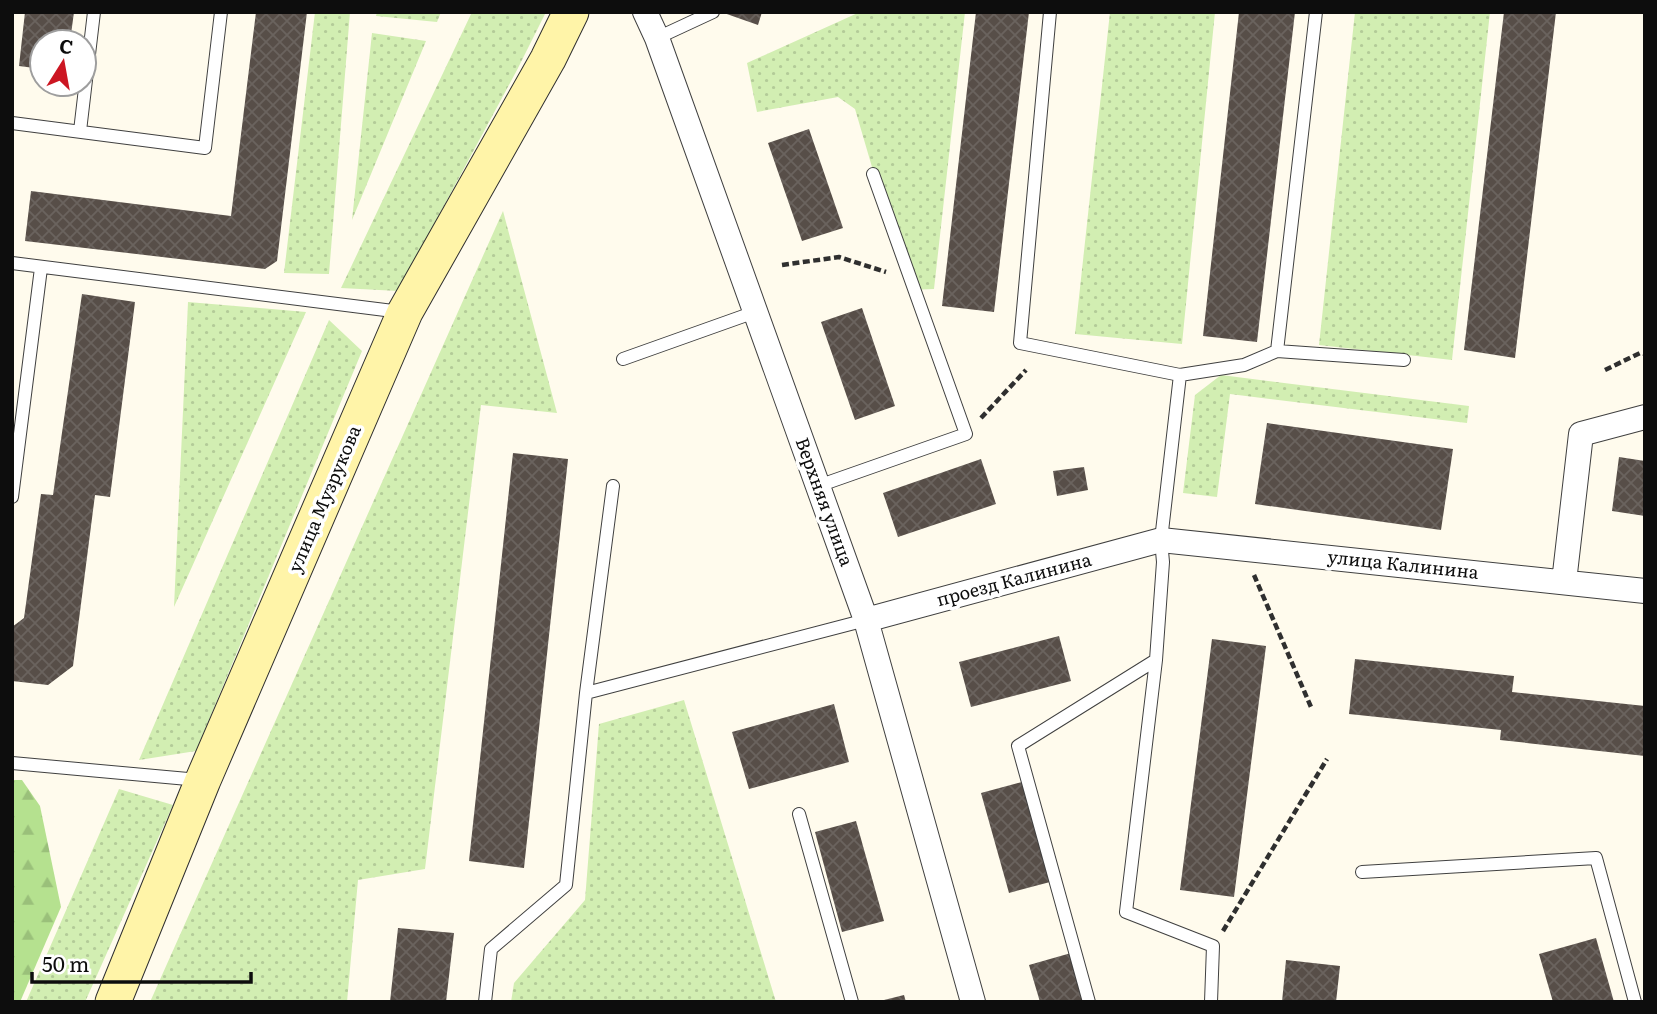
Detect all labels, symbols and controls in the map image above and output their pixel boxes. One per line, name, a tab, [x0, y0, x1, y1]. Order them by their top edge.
north arrow	[28, 28, 98, 98]
text: С	[57, 30, 76, 60]
street label: улица Музрукова	[280, 420, 367, 576]
street label: Верхняя улица	[790, 433, 861, 570]
street label: улица Калинина	[1326, 542, 1480, 585]
street label: проезд Калинина	[933, 545, 1094, 612]
scale bar	[32, 940, 250, 984]
text: 50 m	[42, 947, 89, 978]

